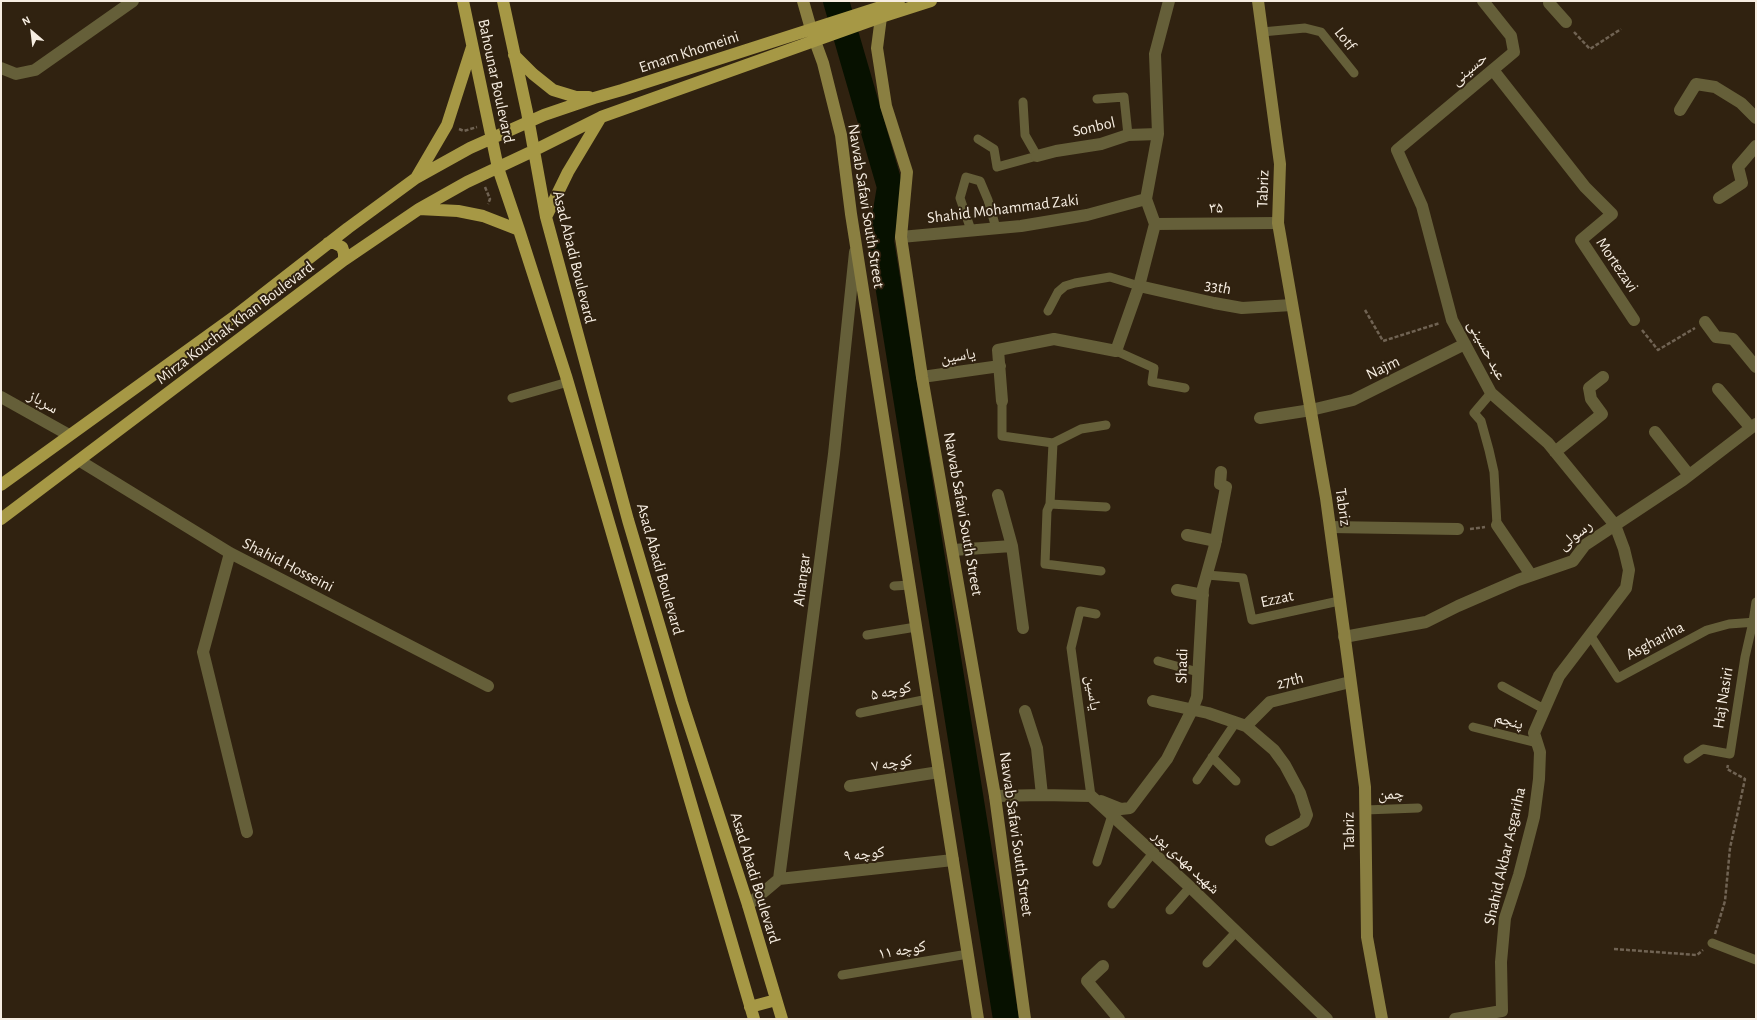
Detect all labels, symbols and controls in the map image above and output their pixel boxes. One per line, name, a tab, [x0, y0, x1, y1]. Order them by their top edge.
north arrow	[12, 12, 52, 52]
text: N	[20, 14, 32, 28]
street label: Bahounar Boulevard	[473, 17, 519, 145]
street label: Lotf	[1330, 24, 1360, 54]
street label: Emam Khomeini	[637, 27, 741, 77]
street label: حسینی	[1447, 48, 1491, 90]
street label: Sonbol	[1071, 113, 1117, 141]
street label: Navvab Safavi South Street	[844, 123, 888, 289]
street label: Tabriz	[1253, 170, 1273, 208]
street label: Asad Abadi Boulevard	[548, 189, 600, 325]
street label: Shahid Mohammad Zaki	[926, 190, 1080, 228]
street label: ۳۵	[1209, 198, 1223, 218]
street label: Mortezavi	[1592, 234, 1642, 296]
street label: Mirza Kouchak Khan Boulevard	[152, 257, 318, 389]
street label: 33th	[1203, 275, 1233, 299]
street label: عبد حسینی	[1463, 317, 1511, 383]
street label: یاسین	[939, 344, 977, 368]
street label: Najm	[1363, 352, 1403, 384]
street label: سرباز	[25, 386, 61, 418]
street label: Navvab Safavi South Street	[939, 431, 987, 597]
street label: Tabriz	[1331, 487, 1355, 527]
street label: Asad Abadi Boulevard	[632, 501, 688, 637]
street label: رسولی	[1554, 516, 1596, 554]
street label: Shahid Hosseini	[239, 534, 337, 596]
street label: Ahangar	[789, 553, 815, 607]
street label: Ezzat	[1259, 586, 1295, 612]
street label: Asghariha	[1623, 618, 1687, 664]
street label: Shadi	[1172, 648, 1192, 684]
street label: Haj Nasiri	[1709, 666, 1737, 730]
street label: 27th	[1274, 668, 1306, 694]
street label: یاسین	[1081, 674, 1105, 712]
street label: کوچه ۵	[869, 677, 913, 705]
street label: پنجم	[1492, 708, 1526, 734]
street label: کوچه ۷	[870, 750, 914, 776]
street label: Navvab Safavi South Street	[995, 751, 1037, 917]
street label: چمن	[1378, 784, 1404, 804]
street label: Shahid Akbar Asgariha	[1480, 785, 1530, 927]
street label: Asad Abadi Boulevard	[726, 810, 784, 946]
street label: Tabriz	[1339, 812, 1359, 850]
street label: شهید مهدی پور	[1148, 826, 1224, 898]
street label: کوچه ۹	[842, 842, 886, 866]
street label: کوچه ۱۱	[876, 936, 928, 964]

